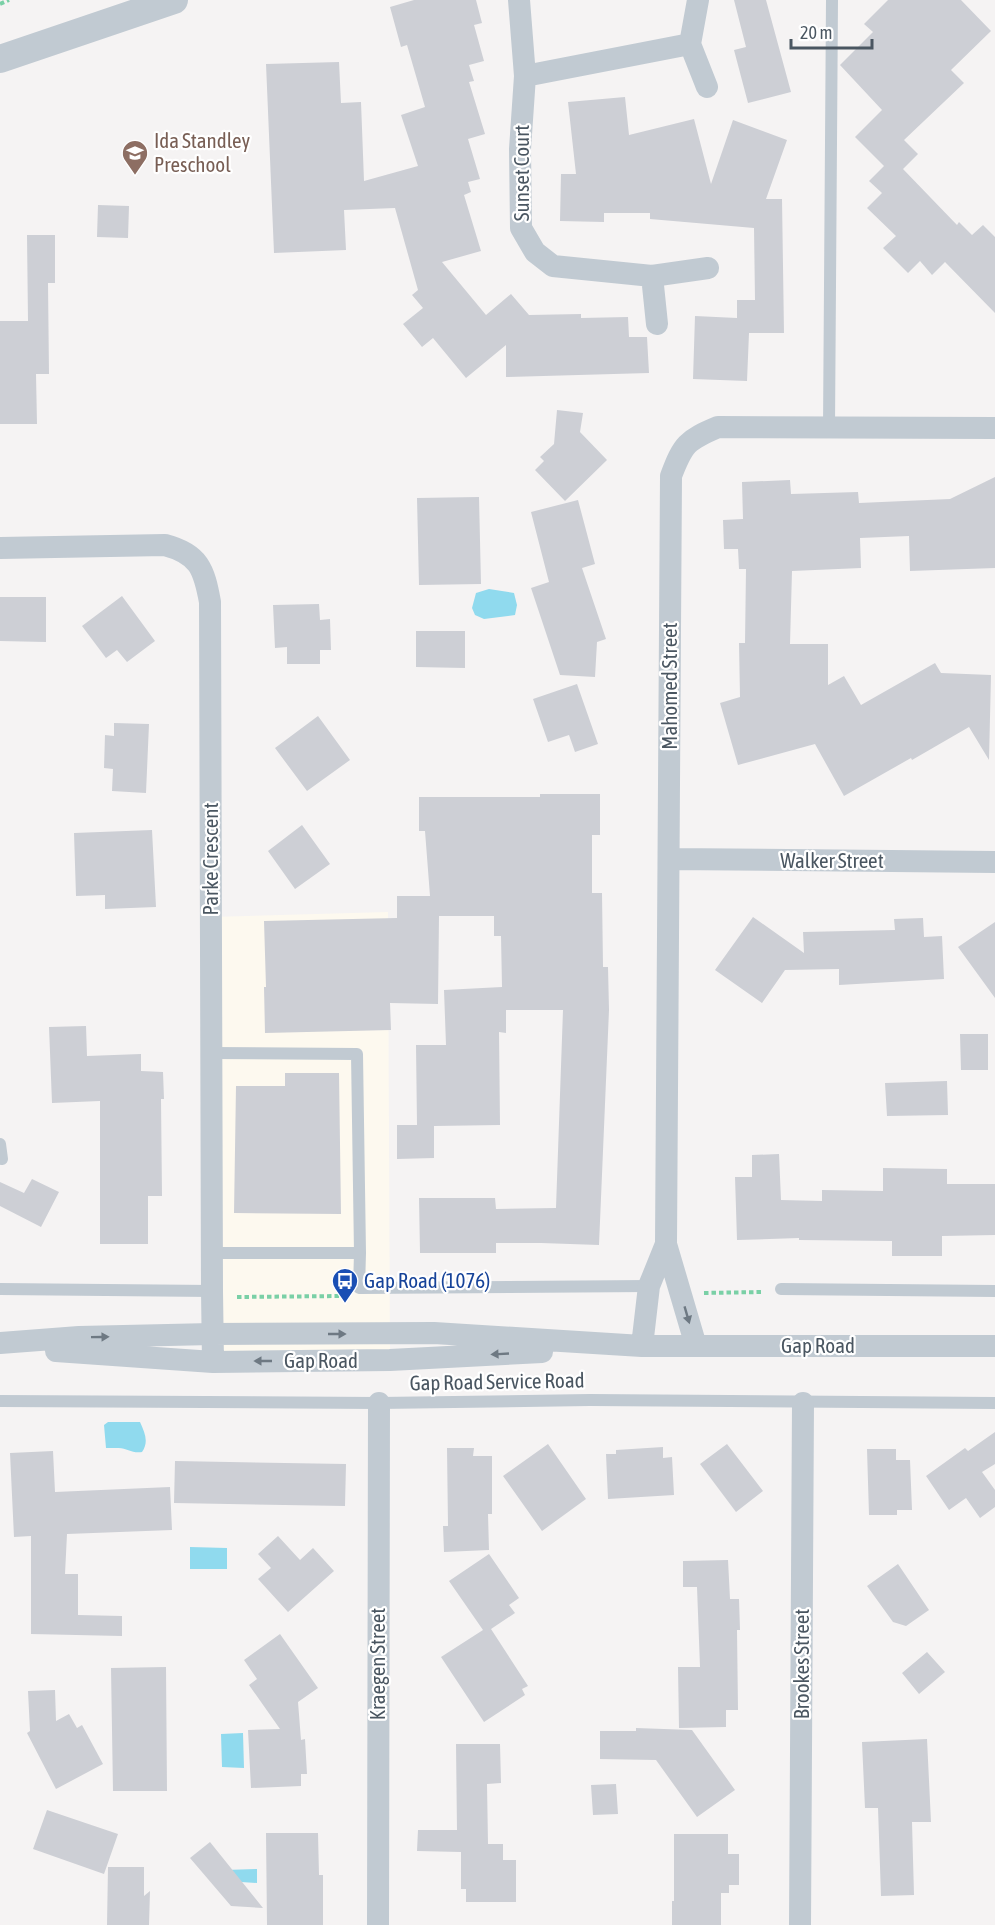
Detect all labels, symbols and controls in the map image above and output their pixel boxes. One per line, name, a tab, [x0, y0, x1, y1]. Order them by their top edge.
scale bar	[791, 12, 872, 50]
text: 20 m	[800, 22, 832, 43]
street label: Sunset Court	[509, 125, 533, 221]
place label: Ida Standley Preschool	[154, 128, 250, 176]
school or university icon: Ida Standley Preschool	[120, 138, 150, 176]
street label: Mahomed Street	[657, 622, 681, 750]
street label: Parke Crescent	[198, 802, 222, 916]
street label: Walker Street	[780, 848, 884, 872]
bus stop icon: Gap Road (1076)	[330, 1266, 360, 1304]
place label: Gap Road (1076)	[364, 1268, 490, 1292]
one-way arrow	[683, 1306, 692, 1324]
one-way arrow	[328, 1329, 347, 1339]
one-way arrow	[91, 1332, 110, 1342]
street label: Gap Road	[781, 1333, 855, 1357]
street label: Gap Road	[284, 1348, 358, 1372]
one-way arrow	[490, 1350, 509, 1359]
one-way arrow	[253, 1356, 272, 1366]
street label: Gap Road Service Road	[409, 1367, 585, 1395]
street label: Kraegen Street	[365, 1608, 389, 1720]
street label: Brookes Street	[789, 1609, 813, 1719]

